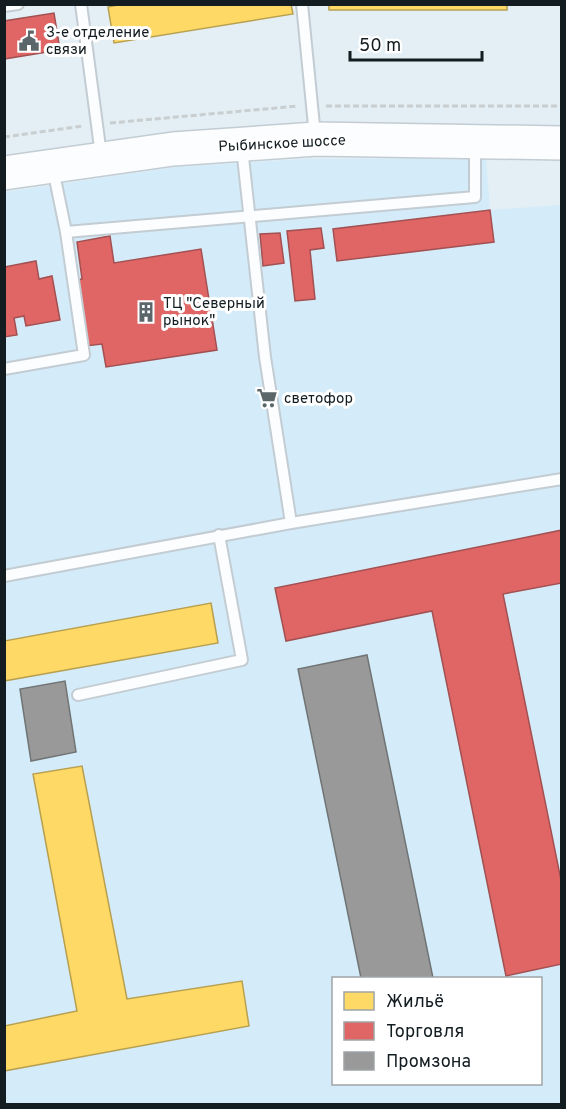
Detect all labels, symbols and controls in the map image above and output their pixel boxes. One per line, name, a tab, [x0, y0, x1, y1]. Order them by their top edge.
place label: 3-е отделение связи	[46, 24, 149, 60]
scale bar	[350, 24, 482, 62]
public building icon: 3-е отделение связи	[17, 29, 41, 53]
text: 50 m	[359, 35, 401, 58]
street label: Рыбинское шоссе	[218, 132, 346, 157]
place label: ТЦ "Северный рынок"	[163, 295, 265, 331]
building icon: ТЦ "Северный рынок"	[134, 300, 158, 324]
supermarket icon: светофор	[255, 386, 279, 410]
place label: светофор	[284, 390, 353, 409]
legend	[332, 977, 542, 1085]
text: Жильё	[386, 991, 444, 1014]
text: Торговля	[386, 1021, 464, 1044]
text: Промзона	[386, 1051, 471, 1074]

